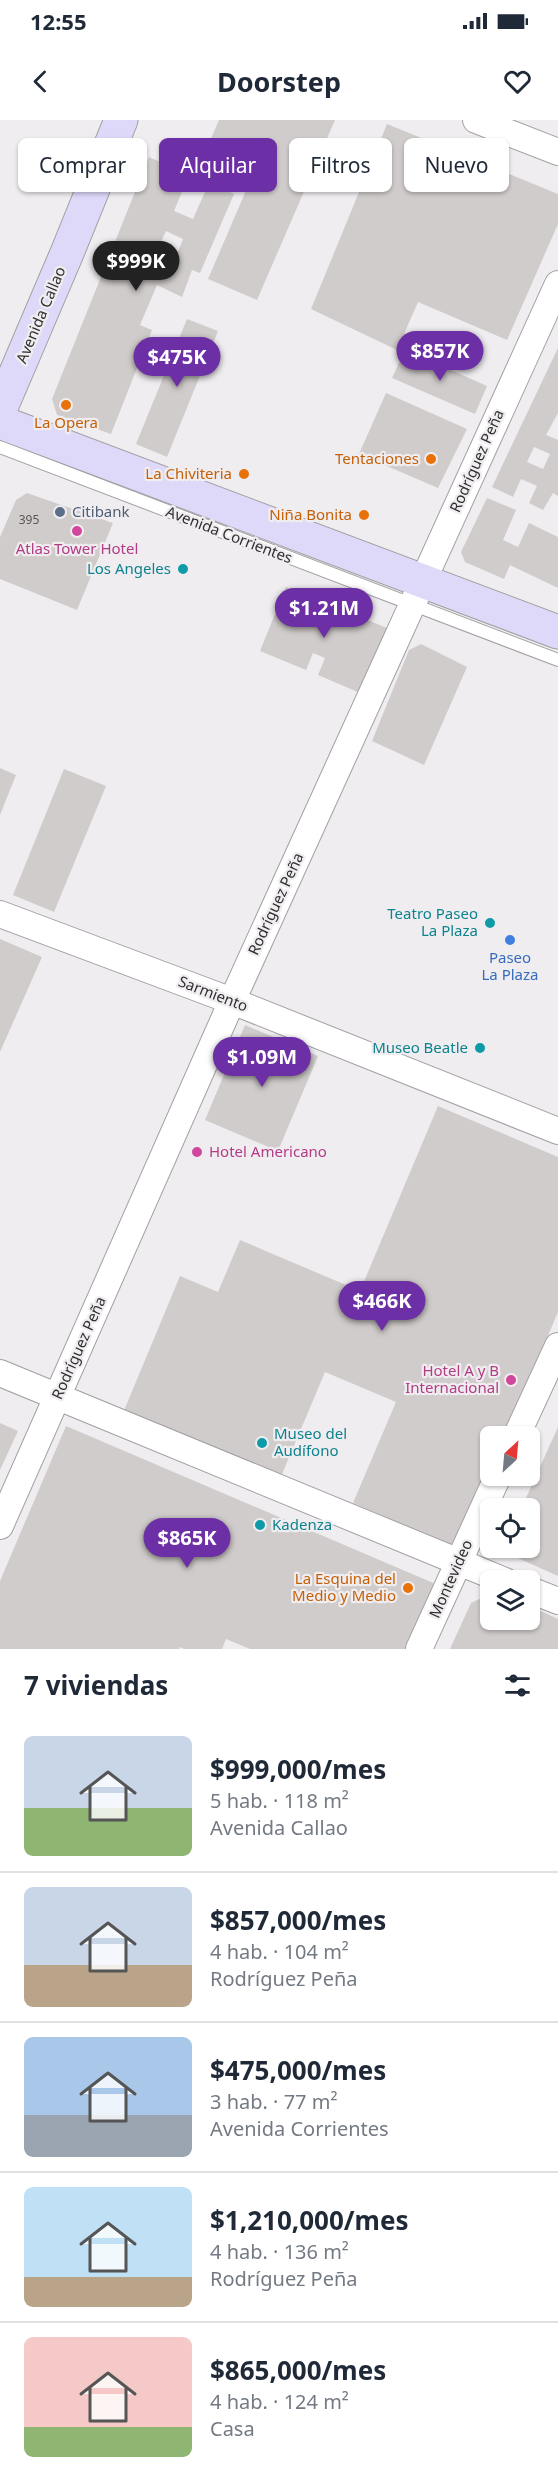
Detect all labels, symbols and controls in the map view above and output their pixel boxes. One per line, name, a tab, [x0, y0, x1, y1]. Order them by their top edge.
text: 12:55	[30, 6, 87, 36]
text: Doorstep	[217, 63, 341, 100]
icon: back	[24, 65, 57, 98]
icon: heart	[501, 65, 534, 98]
chip: Comprar	[18, 138, 147, 192]
chip: Alquilar	[159, 138, 277, 192]
chip: Filtros	[289, 138, 392, 192]
chip: Nuevo	[404, 138, 509, 192]
pin: $999K	[94, 241, 178, 292]
text: $999K	[106, 247, 166, 274]
street label: Avenida Callao	[11, 263, 70, 366]
pin: $857K	[398, 331, 482, 382]
pin: $475K	[135, 337, 219, 388]
text: $857K	[410, 337, 470, 364]
text: $475K	[147, 343, 207, 370]
marker: La Opera	[59, 398, 73, 412]
street label: Rodríguez Peña	[444, 406, 508, 515]
place label: La Opera	[34, 412, 98, 432]
place label: Tentaciones	[335, 448, 419, 468]
marker: Tentaciones	[424, 452, 438, 466]
place label: La Chiviteria	[145, 463, 232, 483]
marker: La Chiviteria	[237, 467, 251, 481]
place label: Citibank	[72, 501, 130, 521]
street label: Avenida Corrientes	[163, 501, 295, 567]
place label: Niña Bonita	[269, 504, 352, 524]
marker: Citibank	[53, 505, 67, 519]
marker: Niña Bonita	[357, 508, 371, 522]
house number: 395	[19, 511, 39, 528]
marker: Atlas Tower Hotel	[70, 524, 84, 538]
place label: Atlas Tower Hotel	[16, 538, 138, 558]
place label: Los Angeles	[87, 558, 171, 578]
marker: Los Angeles	[176, 562, 190, 576]
pin: $1.21M	[275, 588, 373, 639]
text: $1.21M	[289, 594, 359, 621]
street label: Rodríguez Peña	[243, 849, 308, 958]
place label: Teatro Paseo La Plaza	[387, 903, 478, 940]
marker: Teatro Paseo La Plaza	[483, 916, 497, 930]
marker: Paseo La Plaza	[503, 933, 517, 947]
place label: Paseo La Plaza	[481, 947, 539, 984]
street label: Sarmiento	[176, 971, 251, 1015]
pin: $1.09M	[213, 1037, 311, 1088]
place label: Museo Beatle	[372, 1037, 468, 1057]
marker: Museo Beatle	[473, 1041, 487, 1055]
text: $1.09M	[227, 1043, 297, 1070]
place label: Hotel Americano	[209, 1141, 327, 1161]
marker: Hotel Americano	[190, 1145, 204, 1159]
pin: $466K	[340, 1281, 424, 1332]
text: $466K	[352, 1287, 412, 1314]
street label: Rodríguez Peña	[46, 1293, 110, 1402]
place label: Hotel A y B Internacional	[405, 1360, 499, 1397]
marker: Hotel A y B Internacional	[504, 1373, 518, 1387]
place label: Museo del Audífono	[274, 1423, 347, 1460]
north arrow	[480, 1426, 540, 1486]
map controls	[480, 1426, 540, 1630]
marker: Museo del Audífono	[255, 1436, 269, 1450]
button: locate	[480, 1498, 540, 1558]
place label: Kadenza	[272, 1514, 332, 1534]
pin: $865K	[145, 1518, 229, 1569]
marker: Kadenza	[253, 1518, 267, 1532]
text: $865K	[157, 1524, 217, 1551]
street label: Montevideo	[424, 1536, 476, 1621]
place label: La Esquina del Medio y Medio	[292, 1568, 396, 1605]
button: layers	[480, 1570, 540, 1630]
marker: La Esquina del Medio y Medio	[401, 1581, 415, 1595]
text: 7 viviendas	[24, 1667, 168, 1703]
icon: filters	[501, 1669, 534, 1702]
text: $999,000/mes	[210, 1751, 386, 1787]
icon: home	[72, 1760, 144, 1832]
text: 5 hab. · 118 m²	[210, 1787, 349, 1814]
text: Avenida Callao	[210, 1814, 348, 1841]
text: $857,000/mes	[210, 1902, 386, 1938]
icon: home	[72, 1911, 144, 1983]
text: 4 hab. · 104 m²	[210, 1938, 349, 1965]
text: Rodríguez Peña	[210, 1965, 358, 1992]
text: $475,000/mes	[210, 2052, 386, 2088]
icon: home	[72, 2061, 144, 2133]
text: 3 hab. · 77 m²	[210, 2088, 337, 2115]
text: Avenida Corrientes	[210, 2115, 389, 2142]
text: $1,210,000/mes	[210, 2202, 409, 2238]
icon: home	[72, 2211, 144, 2283]
text: 4 hab. · 136 m²	[210, 2238, 349, 2265]
text: Rodríguez Peña	[210, 2265, 358, 2292]
text: $865,000/mes	[210, 2352, 386, 2388]
icon: home	[72, 2361, 144, 2433]
text: 4 hab. · 124 m²	[210, 2388, 349, 2415]
text: Casa	[210, 2415, 255, 2442]

